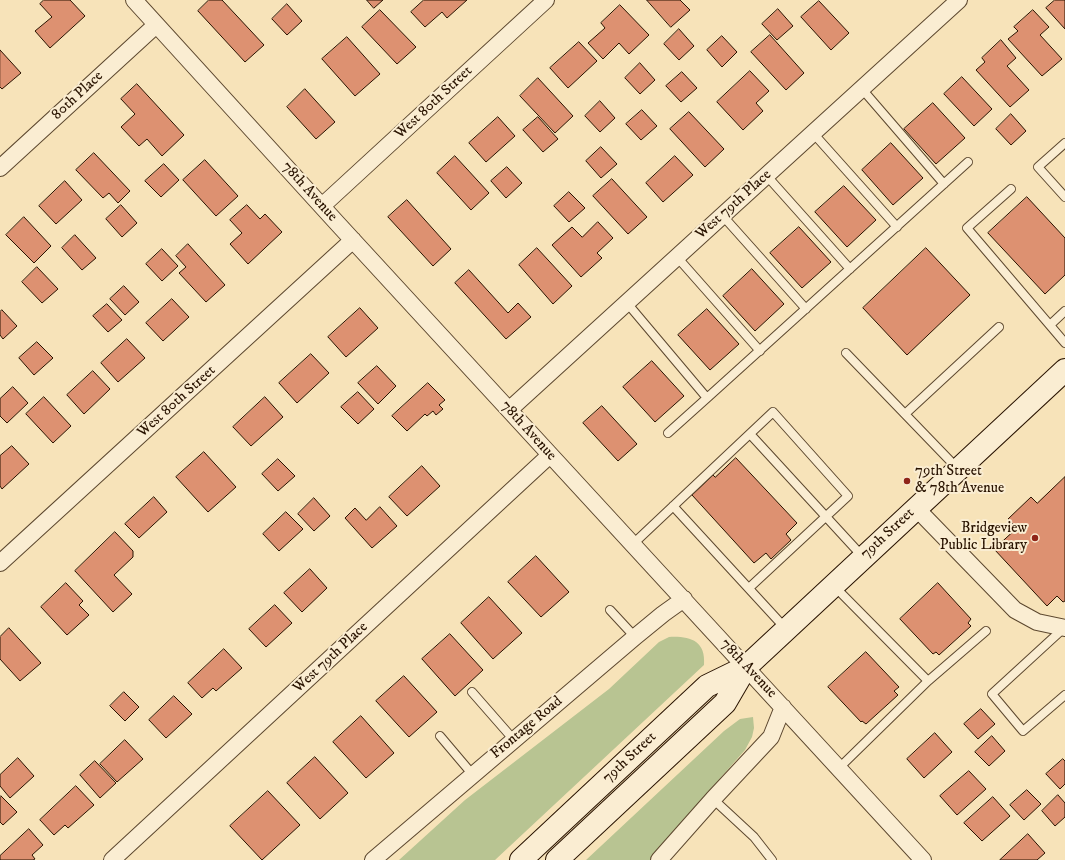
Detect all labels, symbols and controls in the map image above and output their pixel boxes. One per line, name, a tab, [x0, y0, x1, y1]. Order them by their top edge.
street label: West 80th Street	[392, 63, 476, 143]
street label: 80th Place	[49, 68, 107, 124]
street label: 78th Avenue	[277, 158, 341, 226]
street label: West 79th Place	[692, 166, 776, 244]
street label: West 80th Street	[134, 362, 220, 442]
street label: 78th Avenue	[496, 397, 560, 465]
place label: 79th Street & 78th Avenue	[915, 463, 1004, 498]
marker: 79th Street & 78th Avenue	[902, 476, 912, 486]
street label: 79th Street	[857, 505, 919, 563]
place label: Bridgeview Public Library	[940, 520, 1027, 555]
marker: Bridgeview Public Library	[1030, 533, 1040, 543]
street label: West 79th Place	[290, 619, 372, 697]
street label: 78th Avenue	[716, 636, 780, 702]
street label: Frontage Road	[487, 693, 567, 763]
street label: 79th Street	[599, 729, 661, 787]

